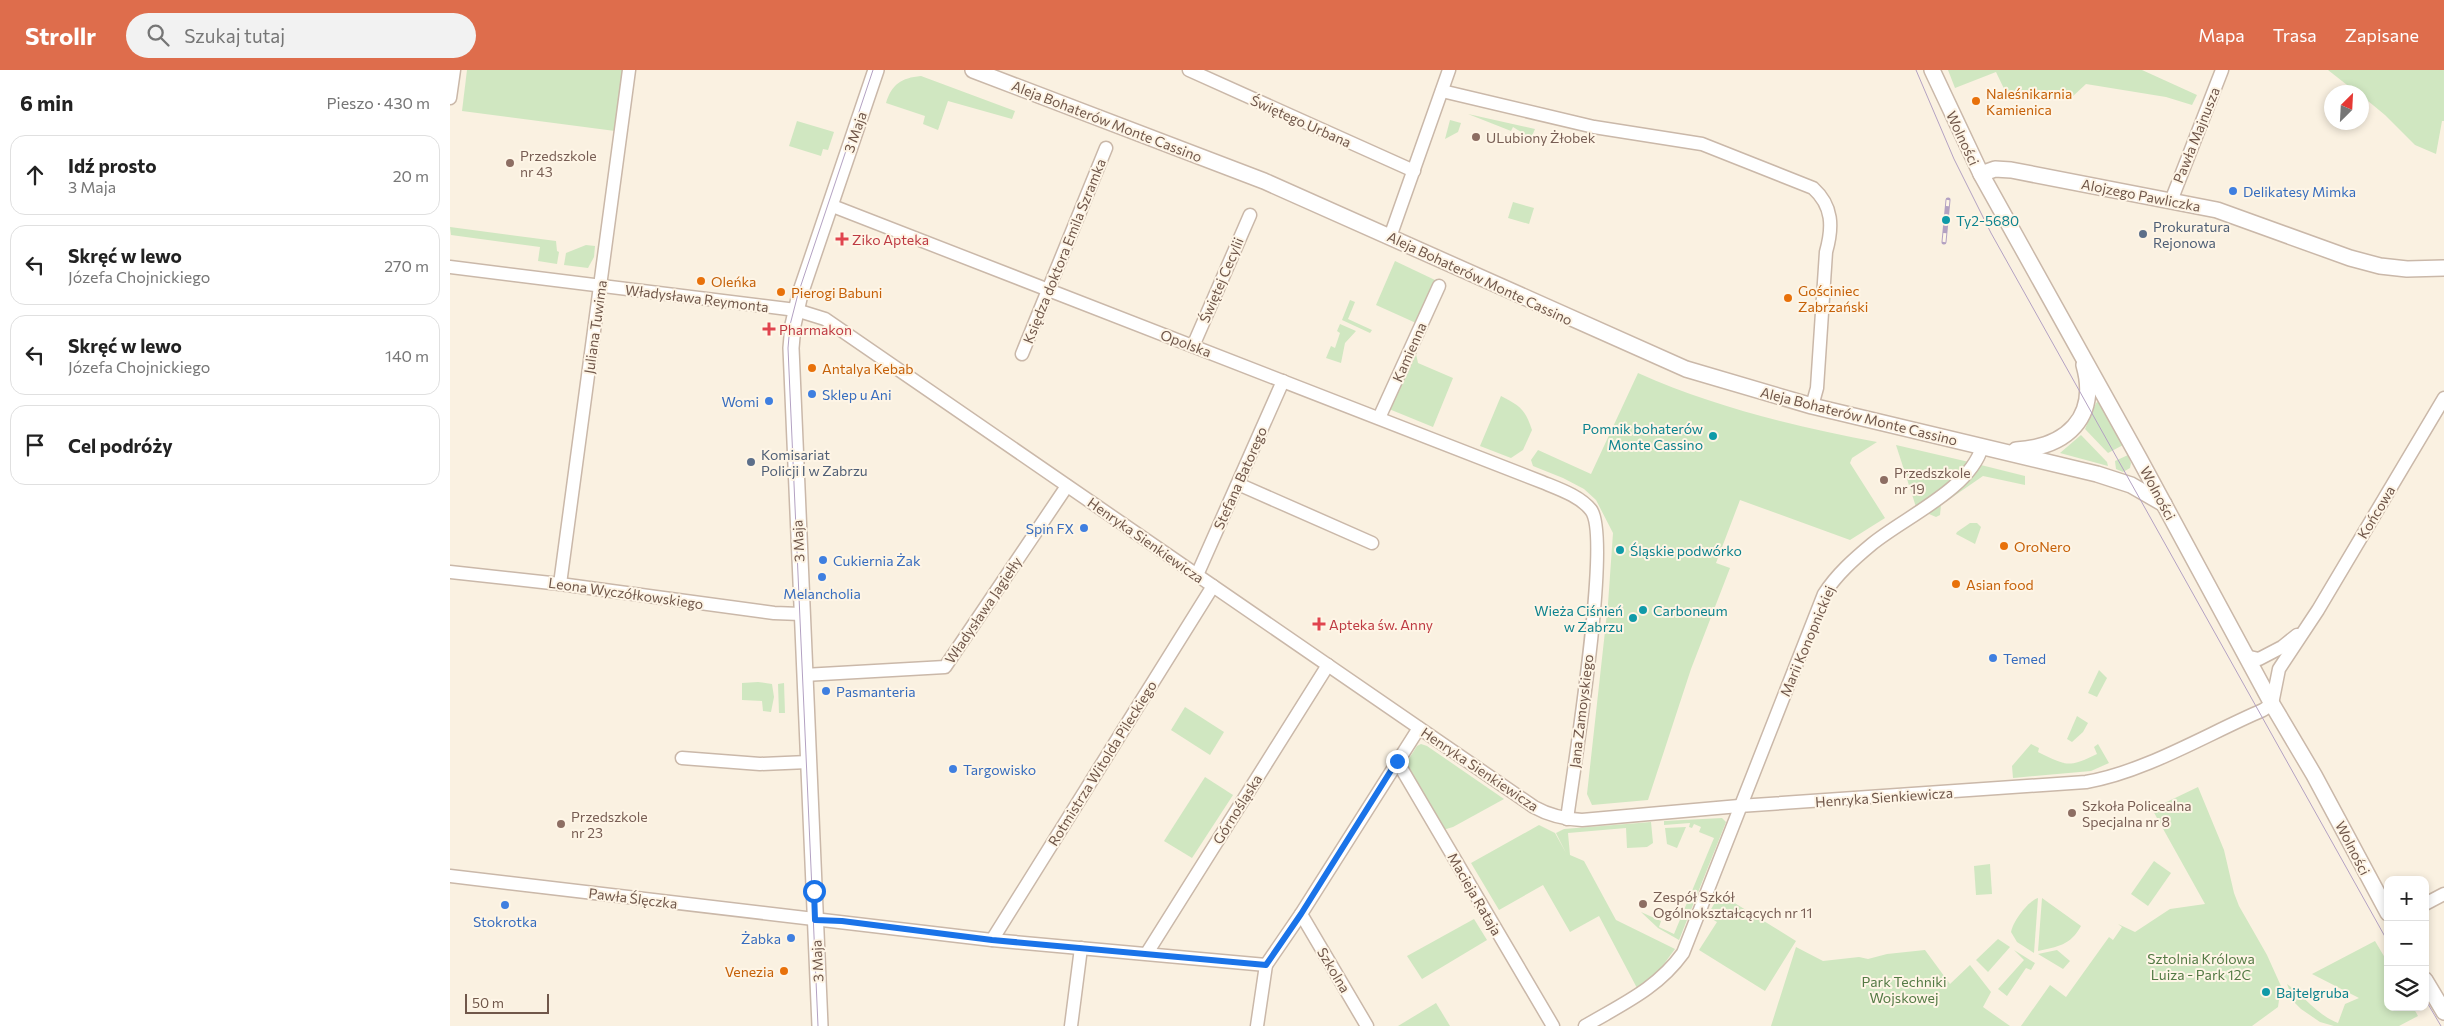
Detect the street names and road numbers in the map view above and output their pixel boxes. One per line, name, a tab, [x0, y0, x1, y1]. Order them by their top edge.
street label: Aleja Bohaterów Monte Cassino	[1009, 77, 1205, 165]
street label: Pawła Majnusza	[2169, 85, 2223, 185]
street label: Świętego Urbana	[1248, 91, 1354, 151]
street label: Wolności	[1943, 108, 1983, 168]
street label: 3 Maja	[840, 109, 870, 155]
street label: Księdza doktora Emila Szramka	[1019, 156, 1109, 346]
street label: Alojzego Pawliczka	[2080, 175, 2202, 215]
street label: Aleja Bohaterów Monte Cassino	[1385, 228, 1575, 328]
street label: Świętej Cecylii	[1195, 235, 1247, 325]
street label: Juliana Tuwima	[580, 279, 610, 375]
street label: Władysława Reymonta	[624, 281, 770, 315]
street label: Kamienna	[1388, 320, 1430, 384]
street label: Opolska	[1158, 326, 1214, 360]
street label: Aleja Bohaterów Monte Cassino	[1759, 383, 1959, 449]
street label: Stefana Batorego	[1210, 424, 1270, 532]
street label: Wolności	[2137, 463, 2179, 523]
street label: Końcowa	[2354, 482, 2398, 542]
street label: Henryka Sienkiewicza	[1085, 493, 1207, 587]
street label: 3 Maja	[788, 520, 808, 562]
street label: Władysława Jagiełły	[941, 553, 1025, 667]
street label: Leona Wyczółkowskiego	[547, 574, 705, 612]
street label: Marii Konopnickiej	[1776, 583, 1838, 699]
street label: Jana Zamoyskiego	[1566, 653, 1596, 769]
street label: Rotmistrza Witolda Pileckiego	[1044, 677, 1160, 849]
street label: Henryka Sienkiewicza	[1418, 723, 1542, 815]
street label: Górnośląska	[1209, 771, 1265, 847]
street label: Henryka Sienkiewicza	[1815, 784, 1953, 810]
street label: Wolności	[2332, 818, 2374, 878]
street label: Macieja Rataja	[1444, 850, 1506, 938]
street label: Pawła Ślęczka	[588, 884, 678, 912]
street label: 3 Maja	[807, 940, 827, 982]
street label: Szkolna	[1314, 944, 1354, 996]

